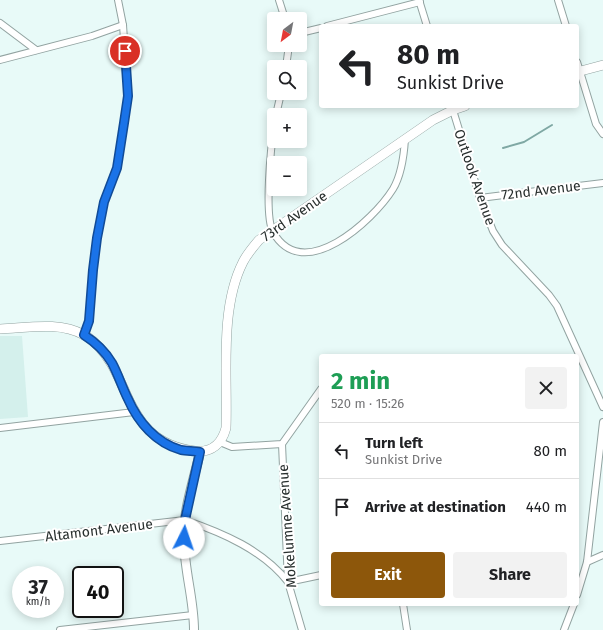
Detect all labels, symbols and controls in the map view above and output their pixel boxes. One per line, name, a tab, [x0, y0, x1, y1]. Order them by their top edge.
north arrow	[267, 12, 307, 52]
map controls	[267, 12, 307, 196]
pin	[108, 34, 142, 68]
text: 80 m	[397, 38, 460, 71]
icon: arrive	[114, 40, 136, 62]
icon: left	[331, 40, 383, 92]
button: search	[267, 60, 307, 100]
text: Sunkist Drive	[397, 72, 504, 94]
button: +	[267, 108, 307, 148]
street label: Outlook Avenue	[450, 127, 499, 227]
button: −	[267, 156, 307, 196]
street label: 72nd Avenue	[500, 177, 582, 204]
street label: 73rd Avenue	[258, 187, 331, 245]
text: 2 min	[331, 367, 390, 395]
button: close	[525, 367, 567, 409]
text: 520 m · 15:26	[331, 396, 404, 411]
text: Turn left	[365, 434, 423, 452]
icon: left	[331, 440, 353, 462]
text: 80 m	[534, 442, 567, 460]
text: Sunkist Drive	[365, 452, 442, 467]
street label: Mokelumne Avenue	[275, 464, 300, 588]
icon: arrive	[331, 496, 353, 518]
text: Arrive at destination	[365, 498, 506, 516]
text: 440 m	[526, 498, 567, 516]
street label: Altamont Avenue	[44, 515, 154, 546]
position arrow	[163, 517, 205, 559]
button: Exit	[331, 552, 445, 598]
button: Share	[453, 552, 567, 598]
speed limit sign: 40	[72, 566, 124, 618]
text: 37	[28, 575, 48, 599]
text: km/h	[26, 596, 50, 608]

